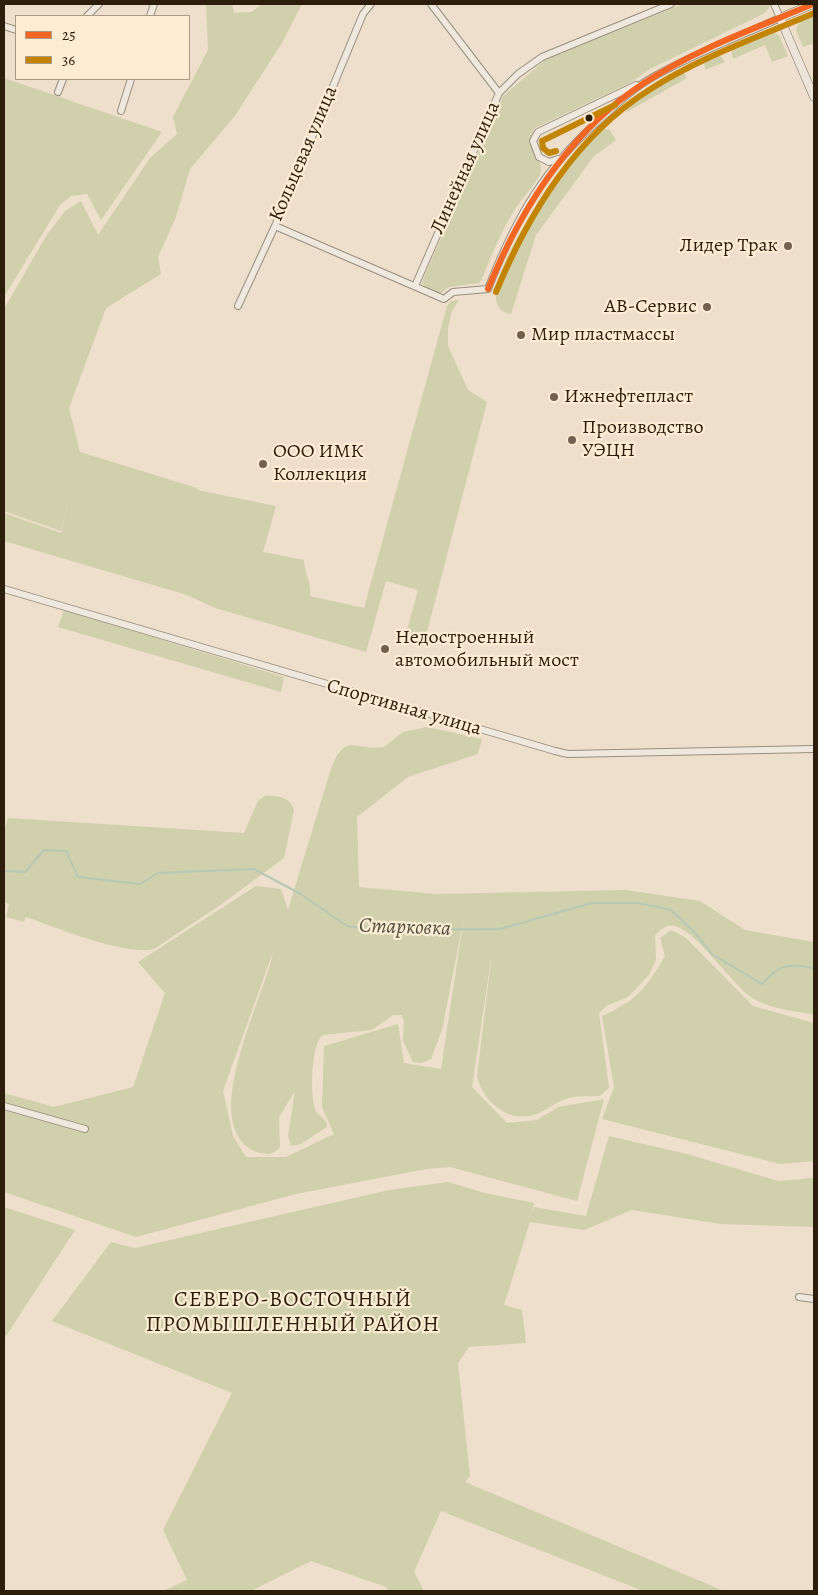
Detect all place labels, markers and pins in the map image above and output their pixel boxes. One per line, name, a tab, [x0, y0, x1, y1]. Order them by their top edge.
unlabelled marker	[584, 113, 594, 123]
place label: Лидер Трак	[680, 234, 778, 258]
marker: Лидер Трак	[782, 240, 794, 252]
place label: АВ-Сервис	[604, 295, 697, 319]
marker: АВ-Сервис	[701, 301, 713, 313]
place label: Мир пластмассы	[531, 323, 675, 347]
marker: Мир пластмассы	[515, 329, 527, 341]
place label: Ижнефтепласт	[564, 385, 693, 409]
marker: Ижнефтепласт	[548, 391, 560, 403]
place label: Производство УЭЦН	[582, 416, 704, 463]
marker: Производство УЭЦН	[566, 434, 578, 446]
place label: ООО ИМК Коллекция	[273, 440, 367, 487]
marker: ООО ИМК Коллекция	[257, 458, 269, 470]
place label: Недостроенный автомобильный мост	[395, 626, 579, 673]
marker: Недостроенный автомобильный мост	[379, 643, 391, 655]

